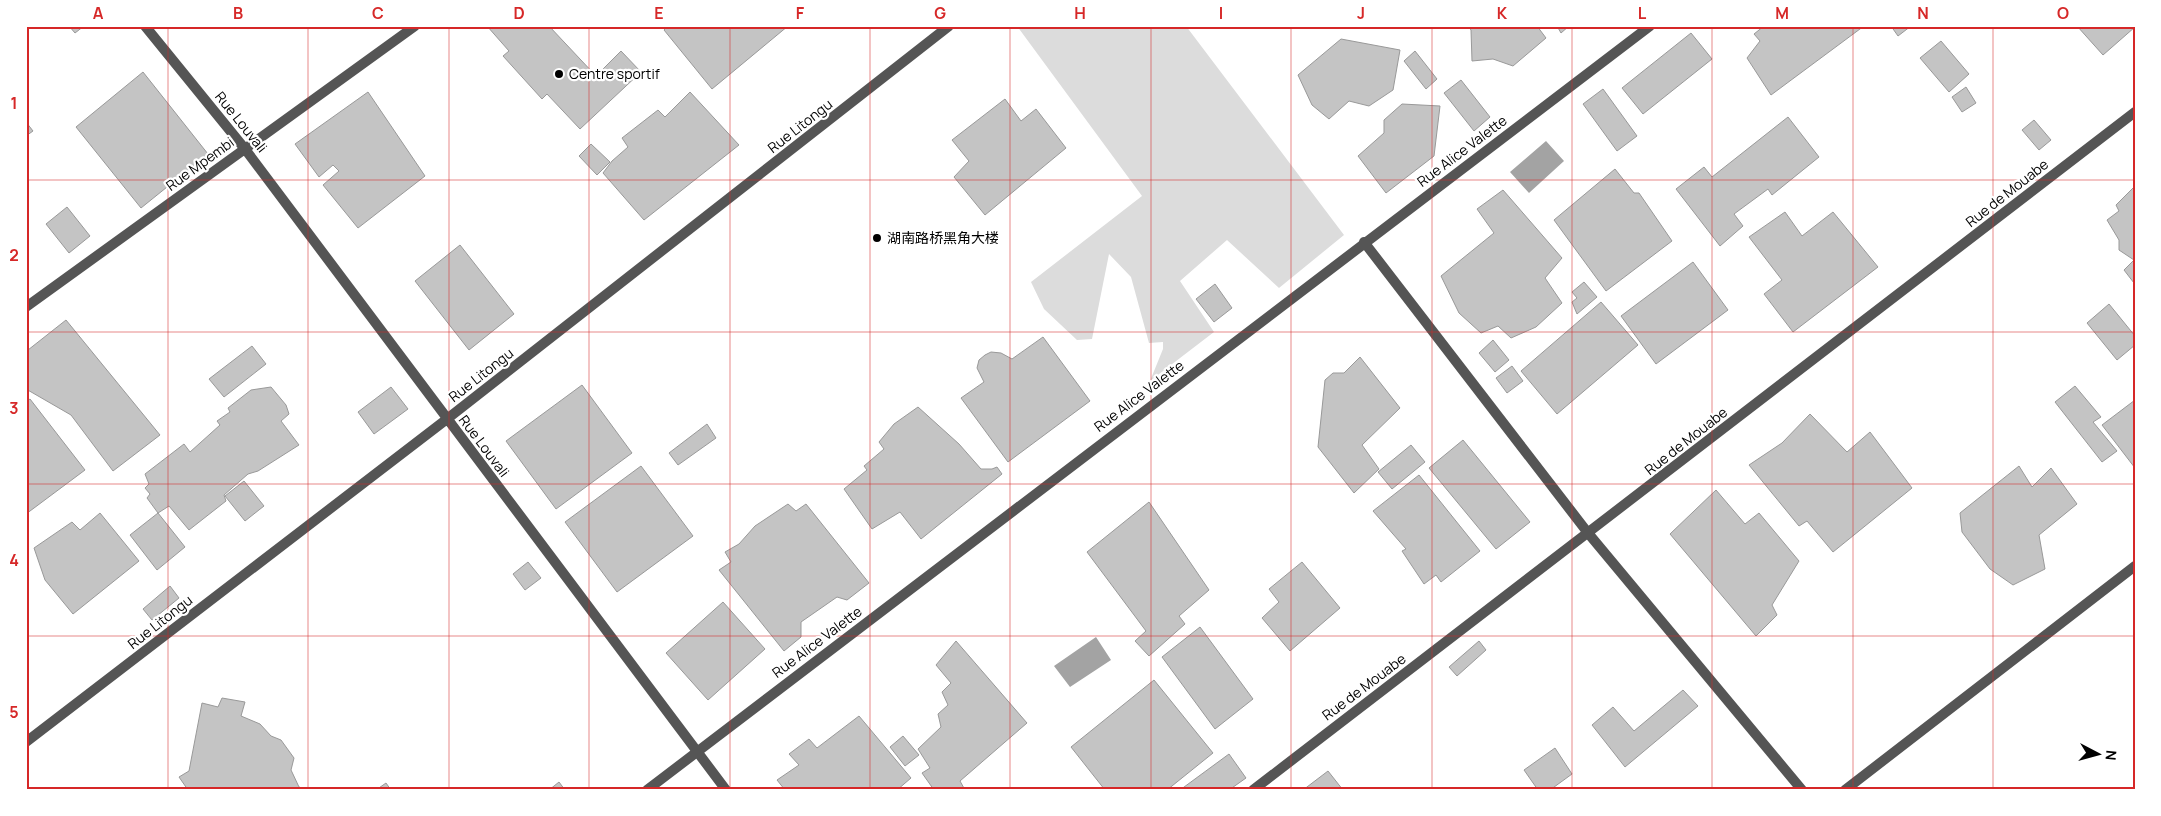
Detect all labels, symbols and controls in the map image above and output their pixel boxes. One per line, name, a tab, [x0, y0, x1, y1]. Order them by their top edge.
text: A	[93, 2, 104, 24]
text: B	[233, 2, 243, 24]
text: C	[372, 2, 384, 24]
text: D	[513, 2, 525, 24]
text: E	[654, 2, 664, 24]
text: F	[796, 2, 805, 24]
text: G	[934, 2, 946, 24]
text: H	[1074, 2, 1086, 24]
text: I	[1219, 2, 1223, 24]
text: J	[1357, 2, 1365, 24]
text: K	[1497, 2, 1508, 24]
text: L	[1638, 2, 1647, 24]
text: M	[1775, 2, 1789, 24]
text: N	[1917, 2, 1929, 24]
text: O	[2057, 2, 2069, 24]
place label: Centre sportif	[569, 64, 660, 83]
marker: Centre sportif	[553, 68, 565, 80]
street label: Rue Louvali	[211, 87, 272, 156]
text: 1	[10, 92, 18, 114]
street label: Rue Litongu	[763, 94, 836, 157]
street label: Rue Alice Valette	[1413, 111, 1510, 191]
street label: Rue Mpembi	[162, 133, 237, 195]
street label: Rue de Mouabe	[1961, 154, 2052, 231]
place label: 湖南路桥黑角大楼	[887, 228, 999, 247]
marker: 湖南路桥黑角大楼	[871, 232, 883, 244]
text: 2	[9, 244, 19, 266]
street label: Rue Litongu	[444, 343, 517, 406]
street label: Rue Alice Valette	[1090, 356, 1187, 436]
text: 3	[9, 397, 19, 419]
street label: Rue de Mouabe	[1640, 402, 1731, 479]
street label: Rue Louvali	[455, 411, 514, 481]
text: 4	[9, 549, 19, 571]
street label: Rue Litongu	[123, 590, 196, 653]
street label: Rue Alice Valette	[768, 602, 865, 682]
street label: Rue de Mouabe	[1318, 649, 1409, 724]
text: 5	[9, 701, 19, 723]
north arrow	[2074, 728, 2124, 778]
text: N	[2101, 749, 2121, 761]

